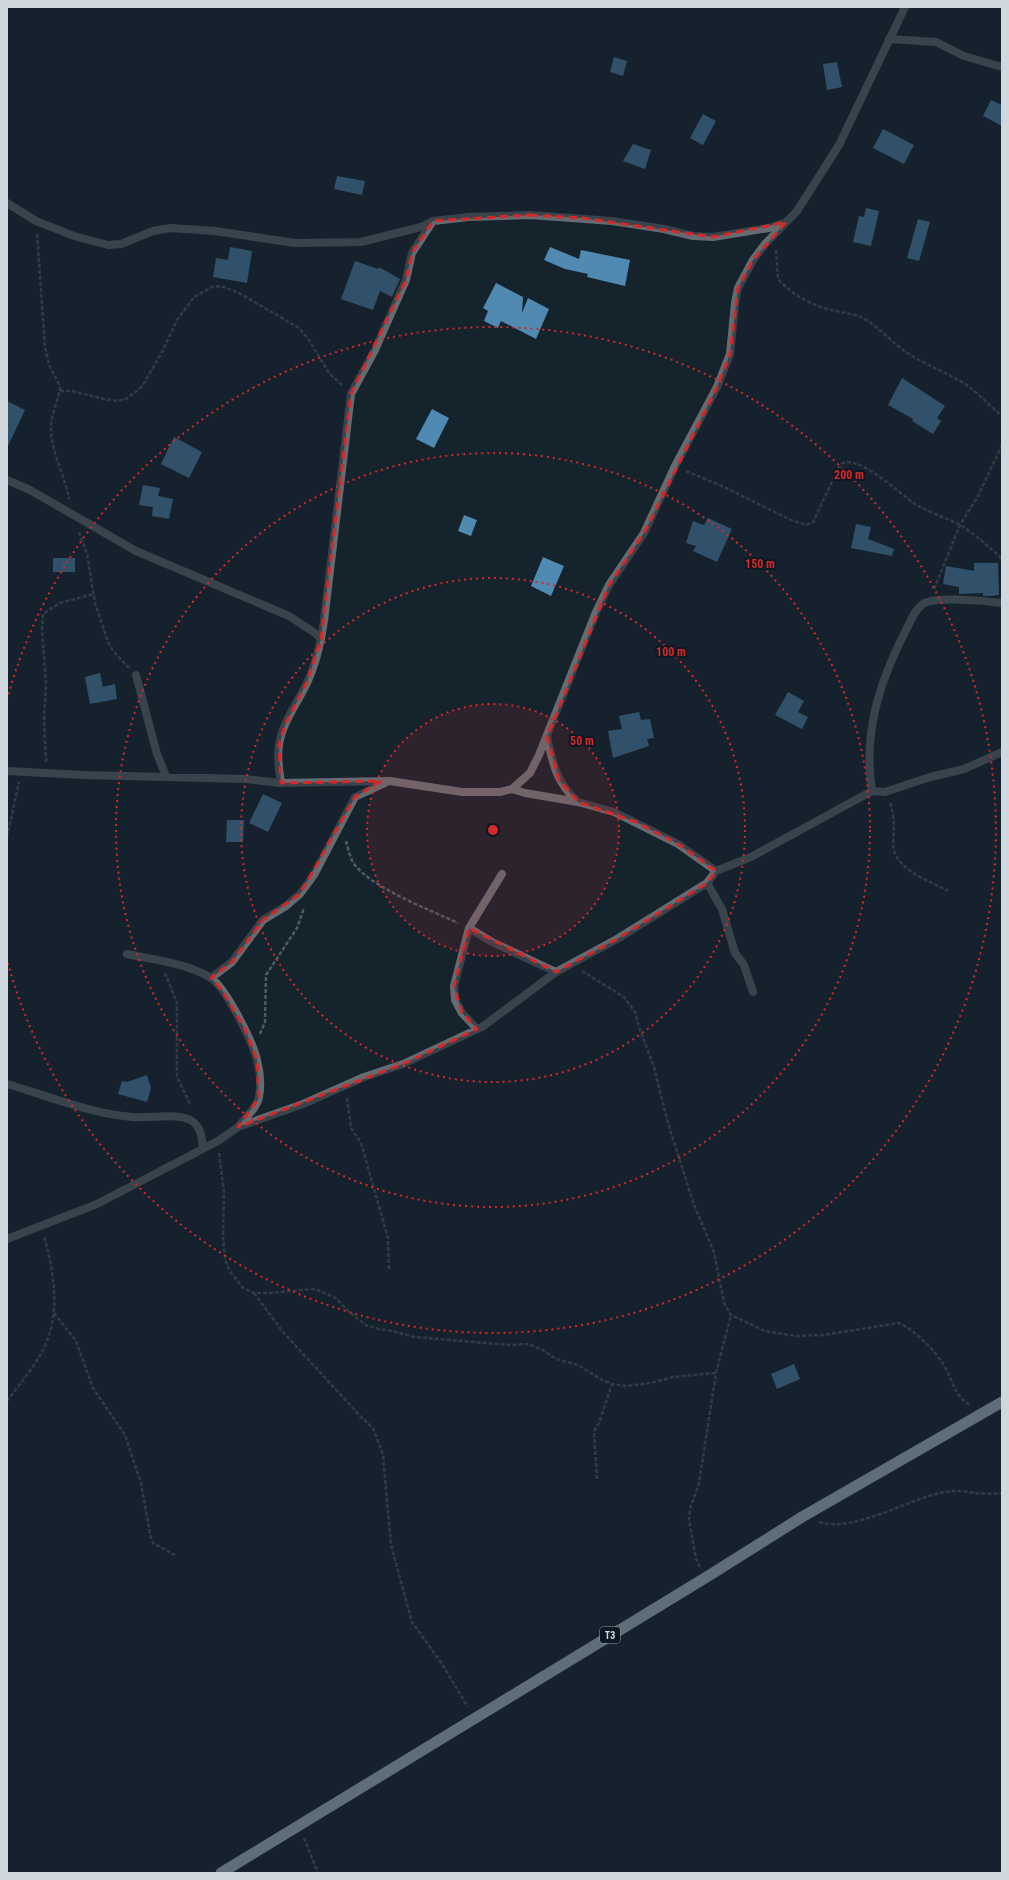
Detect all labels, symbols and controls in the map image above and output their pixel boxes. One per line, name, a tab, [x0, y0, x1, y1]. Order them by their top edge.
text: 200 m	[834, 468, 864, 482]
text: 150 m	[745, 557, 775, 571]
text: 100 m	[656, 645, 686, 659]
text: 50 m	[570, 734, 594, 748]
centre of rings	[486, 823, 500, 837]
road number: T3	[600, 1627, 620, 1643]

